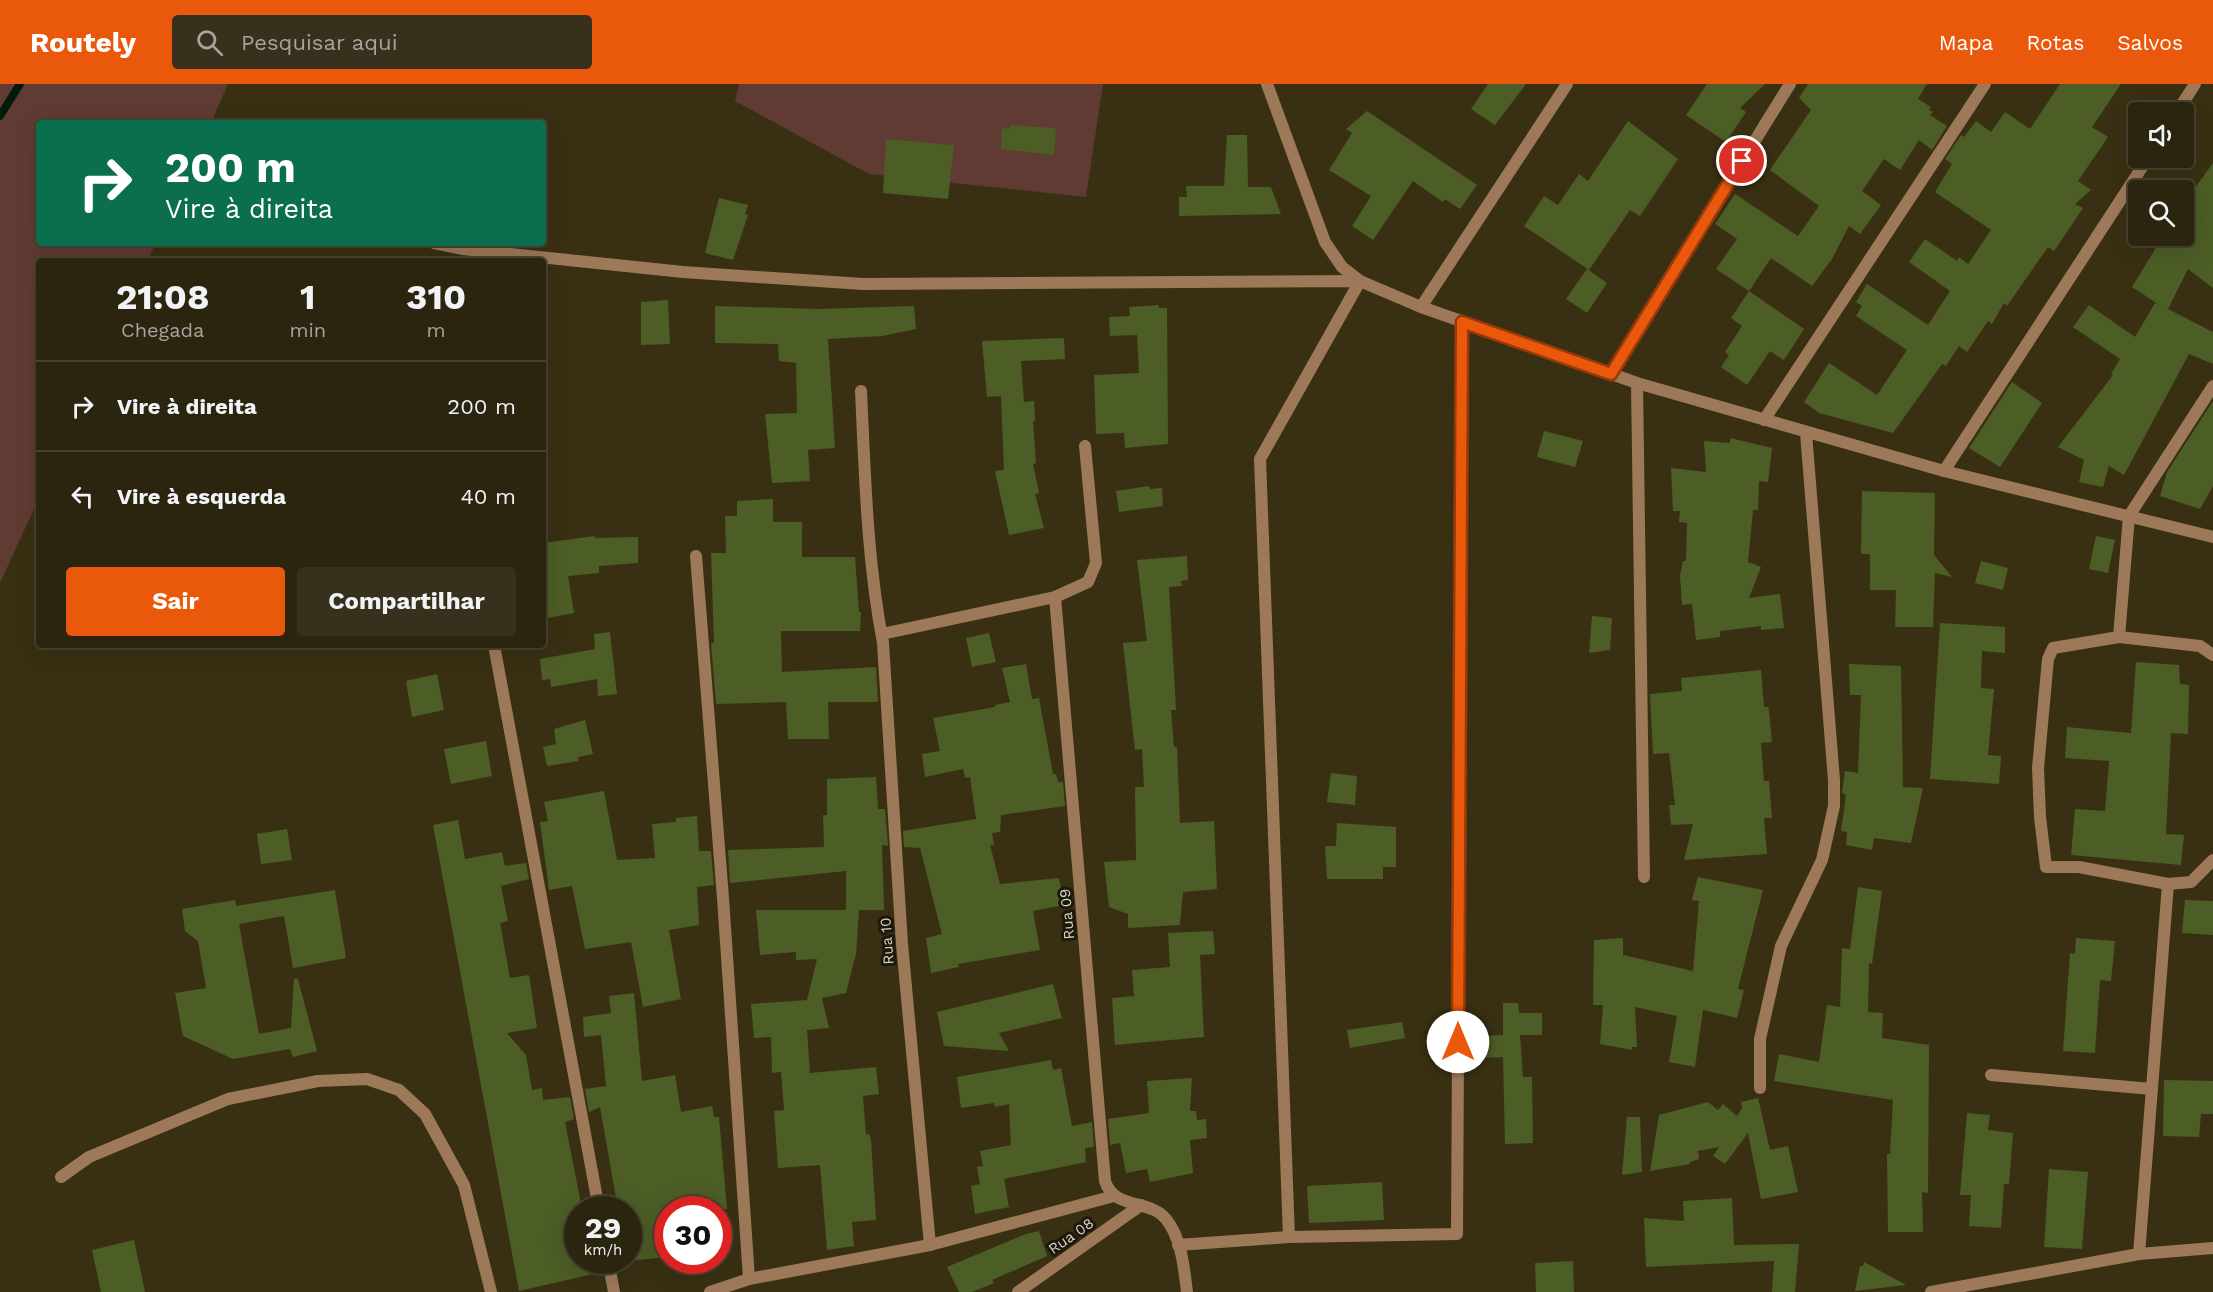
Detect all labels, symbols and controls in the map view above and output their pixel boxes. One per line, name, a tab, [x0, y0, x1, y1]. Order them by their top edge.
search box	[172, 15, 592, 69]
text: Routely	[30, 26, 136, 59]
icon: search	[193, 26, 226, 59]
text: Pesquisar aqui	[241, 30, 398, 55]
text: Mapa	[1939, 30, 1993, 55]
text: Rotas	[2026, 30, 2084, 55]
text: Salvos	[2117, 30, 2183, 55]
map controls	[2128, 102, 2194, 246]
button: sound	[2128, 102, 2194, 168]
pin	[1716, 135, 1767, 186]
text: 200 m	[165, 143, 296, 192]
icon: right	[66, 144, 144, 222]
icon: arrive	[1725, 144, 1758, 177]
button: search	[2128, 180, 2194, 246]
text: Vire à direita	[165, 193, 333, 225]
text: 21:08	[116, 276, 210, 318]
text: 1	[300, 276, 316, 318]
text: 310	[406, 276, 466, 318]
text: Chegada	[121, 318, 204, 342]
text: min	[289, 318, 326, 342]
text: m	[427, 318, 446, 342]
icon: right	[66, 390, 99, 423]
text: Vire à direita	[117, 394, 257, 419]
text: 200 m	[447, 394, 516, 419]
icon: left	[66, 480, 99, 513]
text: Vire à esquerda	[117, 484, 286, 509]
text: 40 m	[460, 484, 516, 509]
button: Sair	[66, 567, 285, 636]
button: Compartilhar	[297, 567, 516, 636]
street label: Rua 09	[1056, 888, 1078, 940]
street label: Rua 10	[876, 917, 898, 965]
position arrow	[1426, 1010, 1490, 1074]
speed limit sign: 30	[654, 1196, 732, 1274]
text: 29	[585, 1210, 621, 1245]
street label: Rua 08	[1045, 1214, 1097, 1258]
text: km/h	[584, 1241, 622, 1259]

